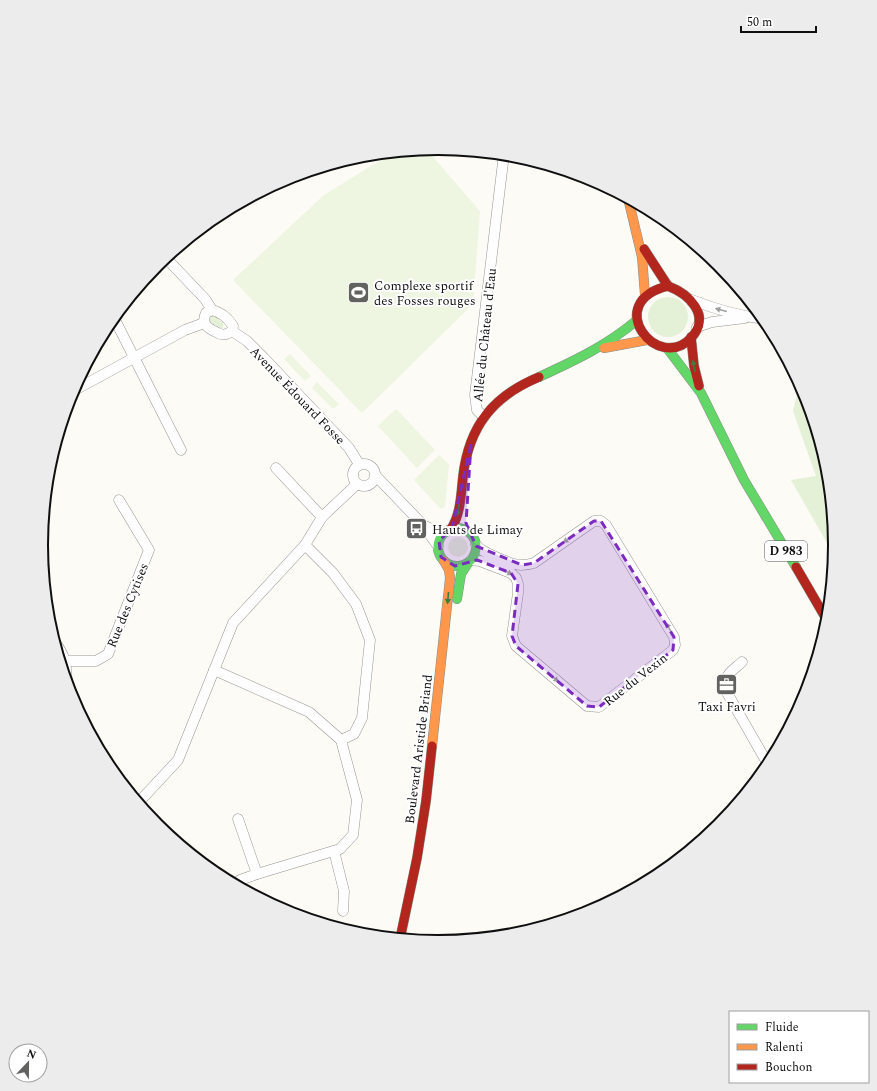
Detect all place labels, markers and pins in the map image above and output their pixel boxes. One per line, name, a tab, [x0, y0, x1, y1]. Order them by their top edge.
place label: Complexe sportif des Fosses rouges	[374, 276, 476, 311]
sports icon: Complexe sportif des Fosses rouges	[346, 279, 372, 305]
bus stop icon: Hauts de Limay	[404, 516, 430, 542]
place label: Hauts de Limay	[432, 520, 523, 540]
office icon: Taxi Favri	[714, 671, 740, 697]
place label: Taxi Favri	[698, 697, 756, 717]

